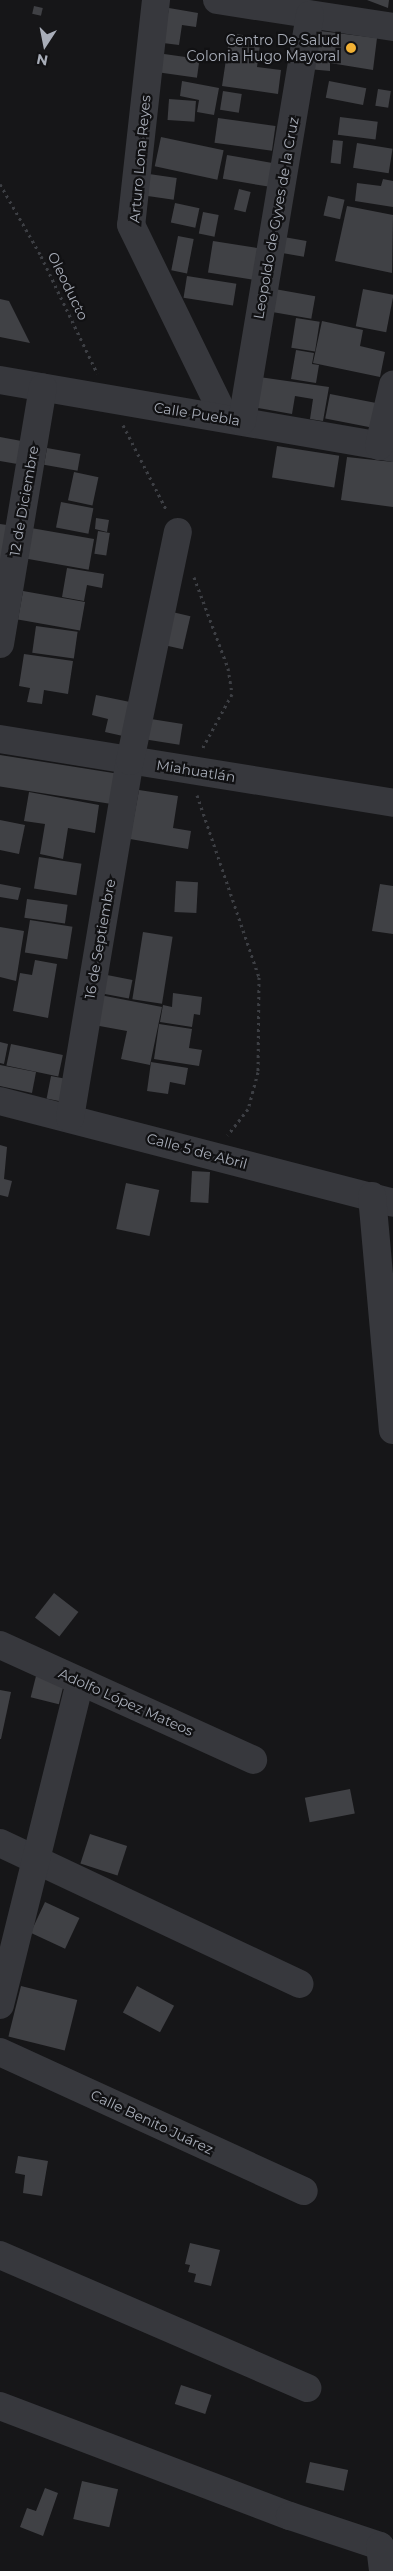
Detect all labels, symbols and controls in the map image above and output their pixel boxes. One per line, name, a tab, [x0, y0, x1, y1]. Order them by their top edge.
north arrow	[20, 20, 70, 70]
place label: Centro De Salud Colonia Hugo Mayoral	[187, 32, 340, 64]
marker: Centro De Salud Colonia Hugo Mayoral	[344, 41, 358, 55]
text: N	[35, 50, 49, 70]
street label: Arturo Lona Reyes	[126, 94, 154, 224]
street label: Leopoldo de Gyves de la Cruz	[250, 116, 302, 320]
street label: Oleoducto	[44, 249, 92, 323]
street label: Calle Puebla	[153, 399, 241, 429]
street label: 12 de Diciembre	[6, 444, 42, 558]
street label: Miahuatlán	[155, 756, 237, 786]
street label: 16 de Septiembre	[81, 878, 119, 1000]
street label: Calle 5 de Abril	[145, 1129, 249, 1173]
street label: Adolfo López Mateos	[56, 1665, 196, 1739]
street label: Calle Benito Juárez	[88, 2086, 216, 2158]

